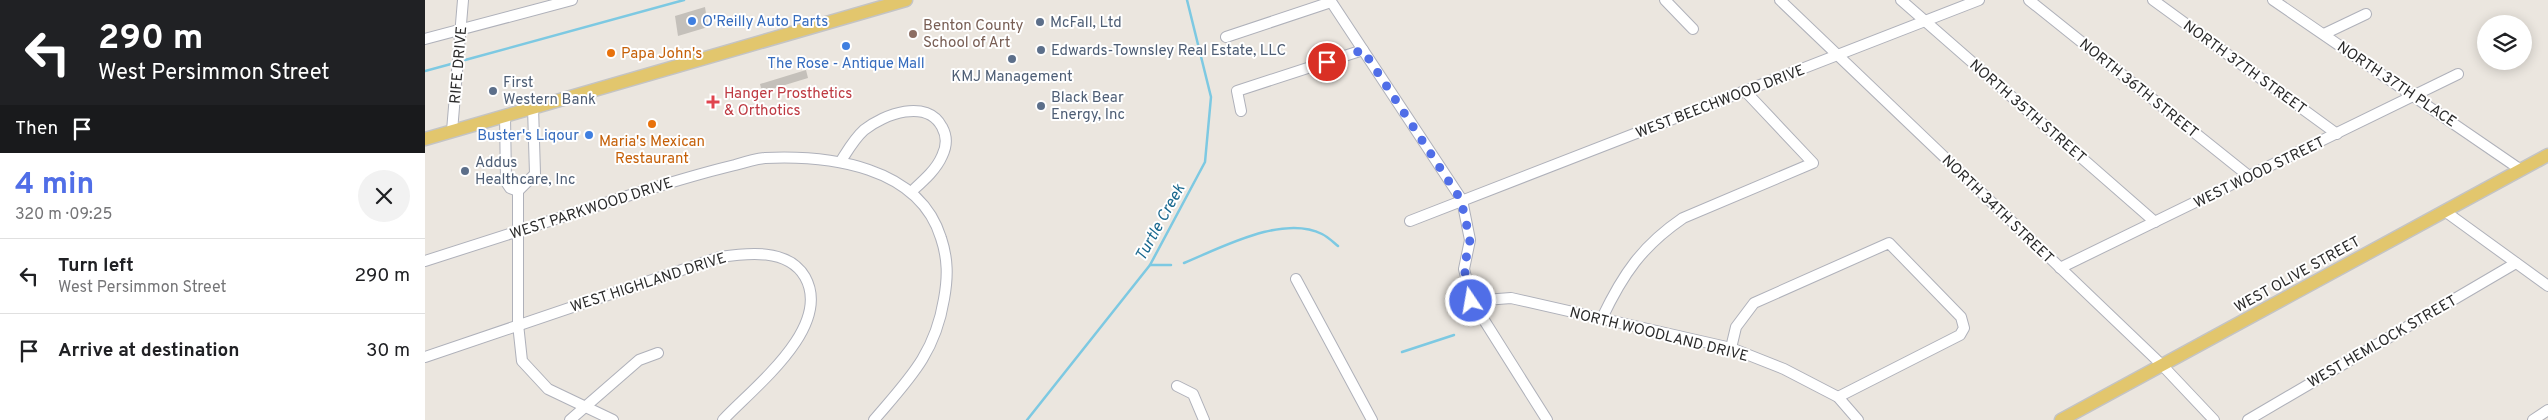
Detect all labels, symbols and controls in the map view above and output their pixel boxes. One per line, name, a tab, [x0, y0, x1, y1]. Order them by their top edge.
place label: O'Reilly Auto Parts	[702, 13, 828, 32]
place label: McFall, Ltd	[1050, 14, 1122, 33]
marker: O'Reilly Auto Parts	[686, 15, 698, 27]
map controls	[2477, 15, 2532, 70]
button: layers	[2477, 15, 2532, 70]
marker: McFall, Ltd	[1034, 16, 1046, 28]
text: 290 m	[98, 17, 203, 61]
place label: Benton County School of Art	[923, 17, 1024, 53]
street label: NORTH 37TH STREET	[2179, 17, 2309, 119]
icon: left	[15, 20, 80, 85]
street label: RIFE DRIVE	[447, 25, 472, 105]
marker: Benton County School of Art	[907, 28, 919, 40]
street label: NORTH 36TH STREET	[2075, 35, 2201, 143]
street label: NORTH 37TH PLACE	[2333, 38, 2459, 132]
marker: The Rose - Antique Mall	[840, 40, 852, 52]
pin	[1306, 41, 1348, 83]
place label: Edwards-Townsley Real Estate, LLC	[1051, 42, 1286, 61]
marker: Edwards-Townsley Real Estate, LLC	[1035, 44, 1047, 56]
place label: Papa John's	[621, 45, 702, 64]
marker: Papa John's	[605, 47, 617, 59]
icon: arrive	[1313, 48, 1341, 76]
marker: KMJ Management	[1006, 53, 1018, 65]
place label: The Rose - Antique Mall	[767, 55, 925, 74]
street label: NORTH 35TH STREET	[1965, 56, 2089, 168]
text: West Persimmon Street	[98, 60, 330, 87]
street label: WEST BEECHWOOD DRIVE	[1633, 61, 1808, 143]
place label: KMJ Management	[951, 68, 1073, 87]
place label: First Western Bank	[503, 74, 596, 110]
marker: First Western Bank	[487, 85, 499, 97]
place label: Hanger Prosthetics & Orthotics	[724, 85, 852, 121]
place label: Black Bear Energy, Inc	[1051, 89, 1125, 125]
marker: Hanger Prosthetics & Orthotics	[706, 95, 720, 109]
marker: Black Bear Energy, Inc	[1035, 100, 1047, 112]
icon: arrive	[68, 115, 96, 143]
text: Then	[15, 117, 58, 141]
marker: Maria's Mexican Restaurant	[646, 118, 658, 130]
place label: Buster's Liqour	[477, 127, 579, 146]
marker: Buster's Liqour	[583, 129, 595, 141]
place label: Maria's Mexican Restaurant	[599, 133, 705, 169]
street label: WEST WOOD STREET	[2191, 133, 2328, 213]
street label: NORTH 34TH STREET	[1937, 152, 2057, 268]
place label: Addus Healthcare, Inc	[475, 154, 576, 190]
marker: Addus Healthcare, Inc	[459, 165, 471, 177]
text: 4 min	[15, 167, 94, 204]
button: close	[358, 170, 410, 222]
street label: WEST PARKWOOD DRIVE	[508, 174, 675, 245]
water label: Turtle Creek	[1131, 180, 1191, 265]
text: 320 m · 09:25	[15, 205, 112, 225]
street label: WEST OLIVE STREET	[2231, 233, 2364, 318]
street label: WEST HIGHLAND DRIVE	[568, 249, 729, 318]
text: Turn left	[58, 254, 134, 278]
icon: left	[15, 262, 43, 290]
text: 290 m	[354, 264, 410, 288]
position arrow	[1444, 274, 1496, 326]
text: West Persimmon Street	[58, 278, 226, 298]
street label: WEST HEMLOCK STREET	[2305, 292, 2461, 393]
street label: NORTH WOODLAND DRIVE	[1567, 304, 1750, 367]
icon: arrive	[15, 337, 43, 365]
text: Arrive at destination	[58, 339, 239, 363]
text: 30 m	[366, 339, 410, 363]

